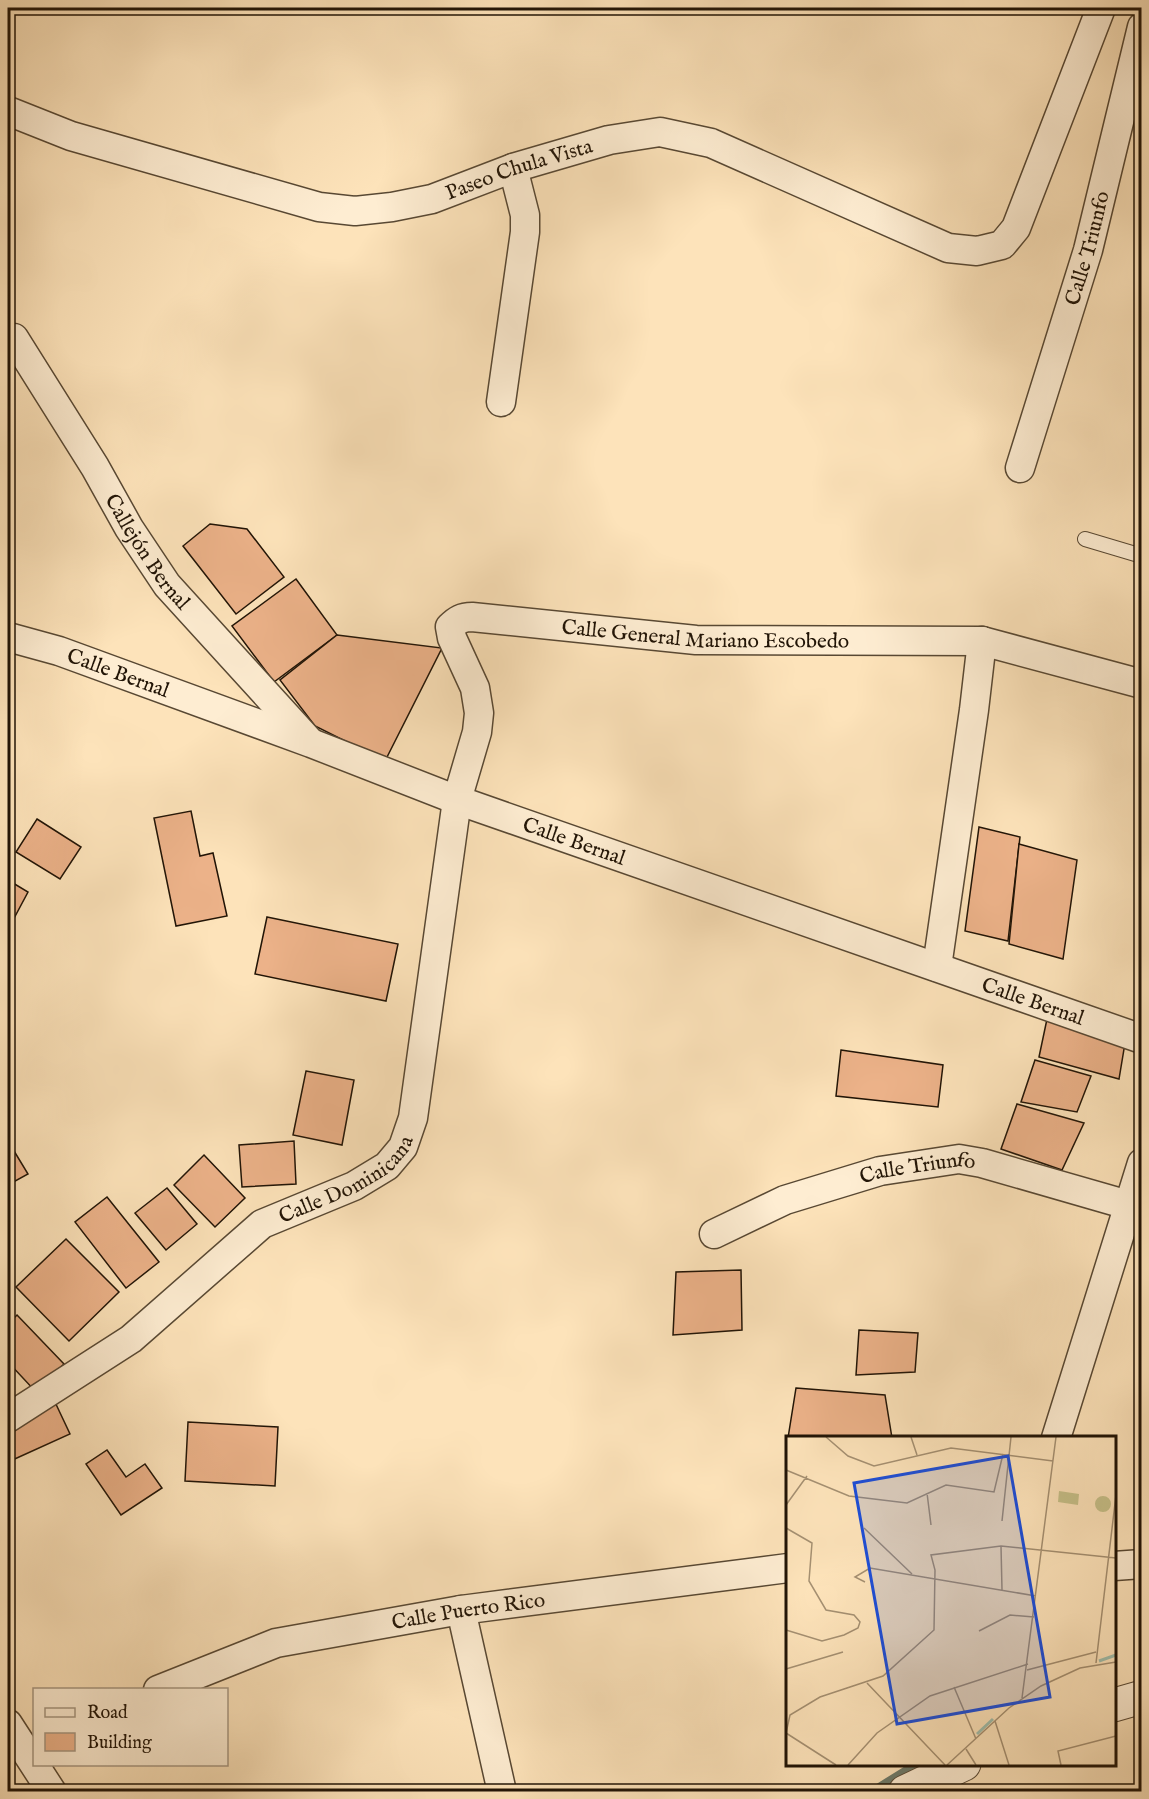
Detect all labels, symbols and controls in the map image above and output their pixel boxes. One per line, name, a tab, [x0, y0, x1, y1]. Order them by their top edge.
street label: Paseo Chula Vista	[442, 133, 597, 208]
street label: Calle Triunfo	[1060, 188, 1117, 309]
street label: Callejón Bernal	[98, 489, 195, 616]
street label: Calle General Mariano Escobedo	[560, 614, 849, 656]
street label: Calle Bernal	[63, 643, 173, 705]
street label: Calle Bernal	[519, 812, 629, 873]
street label: Calle Bernal	[978, 972, 1088, 1033]
street label: Calle Dominicana	[275, 1132, 421, 1231]
street label: Calle Triunfo	[857, 1147, 978, 1191]
inset map	[786, 1436, 1116, 1766]
street label: Calle Puerto Rico	[390, 1587, 547, 1637]
legend	[33, 1688, 228, 1766]
text: Road	[87, 1702, 128, 1725]
text: Building	[87, 1732, 152, 1755]

